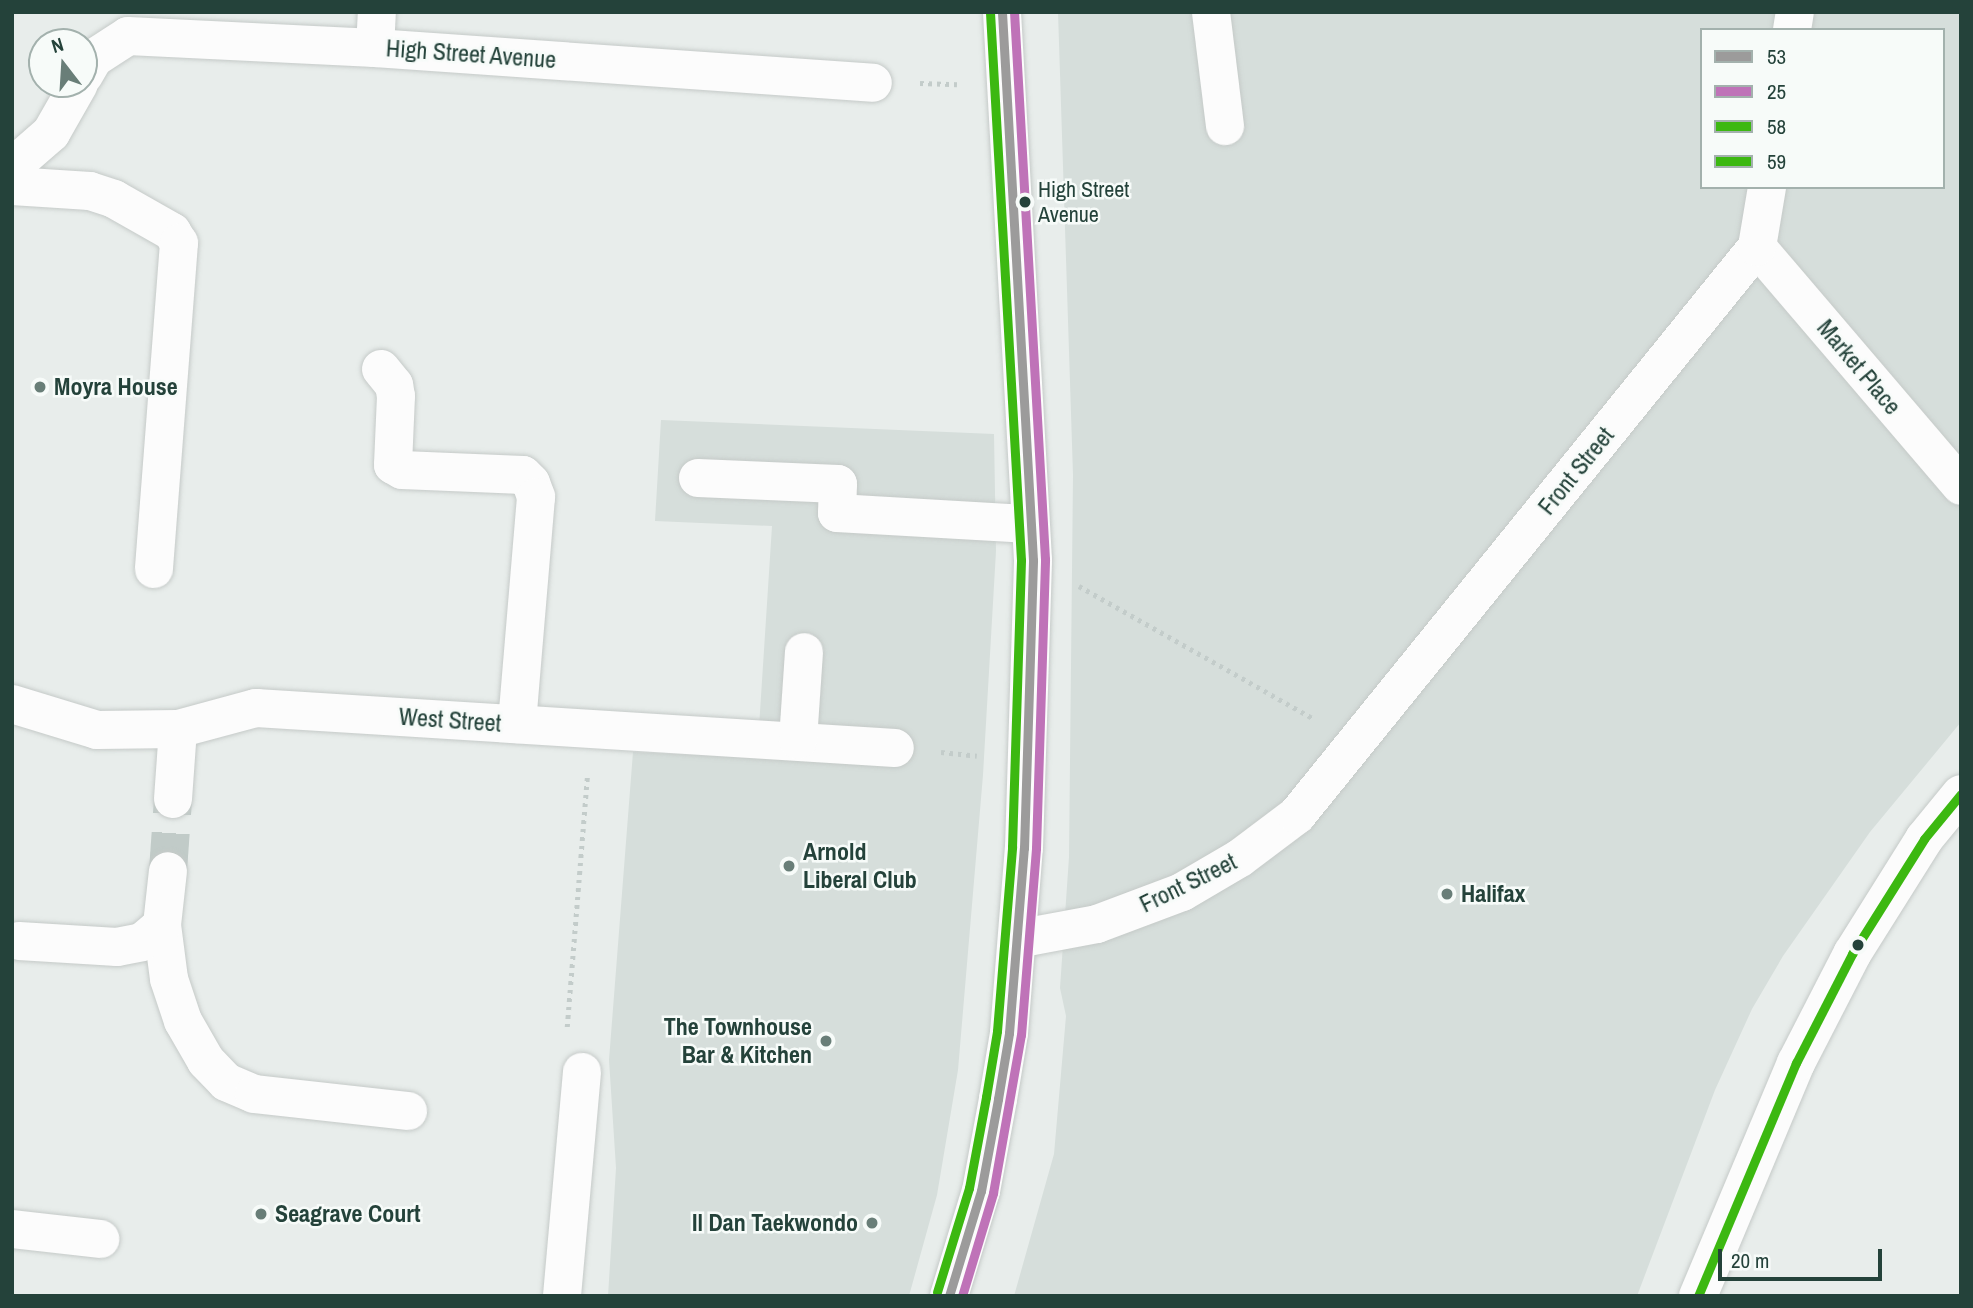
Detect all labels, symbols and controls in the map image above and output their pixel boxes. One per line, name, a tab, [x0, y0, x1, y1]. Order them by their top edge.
north arrow	[28, 28, 98, 98]
legend	[1700, 28, 1945, 189]
text: N	[48, 31, 67, 59]
street label: High Street Avenue	[384, 34, 558, 74]
text: 53	[1767, 42, 1786, 71]
text: 25	[1767, 77, 1786, 106]
text: 58	[1767, 112, 1786, 141]
text: 59	[1767, 147, 1786, 176]
place label: High Street Avenue	[1038, 176, 1129, 228]
marker: High Street Avenue	[1018, 195, 1032, 209]
street label: Market Place	[1811, 314, 1907, 420]
place label: Moyra House	[54, 373, 178, 401]
marker: Moyra House	[32, 379, 48, 395]
street label: Front Street	[1532, 422, 1620, 520]
street label: West Street	[398, 702, 502, 738]
place label: Arnold Liberal Club	[803, 838, 917, 894]
street label: Front Street	[1135, 847, 1241, 919]
marker: Arnold Liberal Club	[781, 858, 797, 874]
place label: Halifax	[1461, 880, 1526, 908]
marker: Halifax	[1439, 886, 1455, 902]
unlabelled marker	[1851, 938, 1865, 952]
place label: The Townhouse Bar & Kitchen	[664, 1013, 812, 1069]
marker: The Townhouse Bar & Kitchen	[818, 1033, 834, 1049]
place label: Seagrave Court	[275, 1200, 420, 1228]
marker: Seagrave Court	[253, 1206, 269, 1222]
place label: Il Dan Taekwondo	[692, 1209, 858, 1237]
marker: Il Dan Taekwondo	[864, 1215, 880, 1231]
scale bar	[1721, 1234, 1885, 1278]
text: 20 m	[1731, 1246, 1769, 1275]

